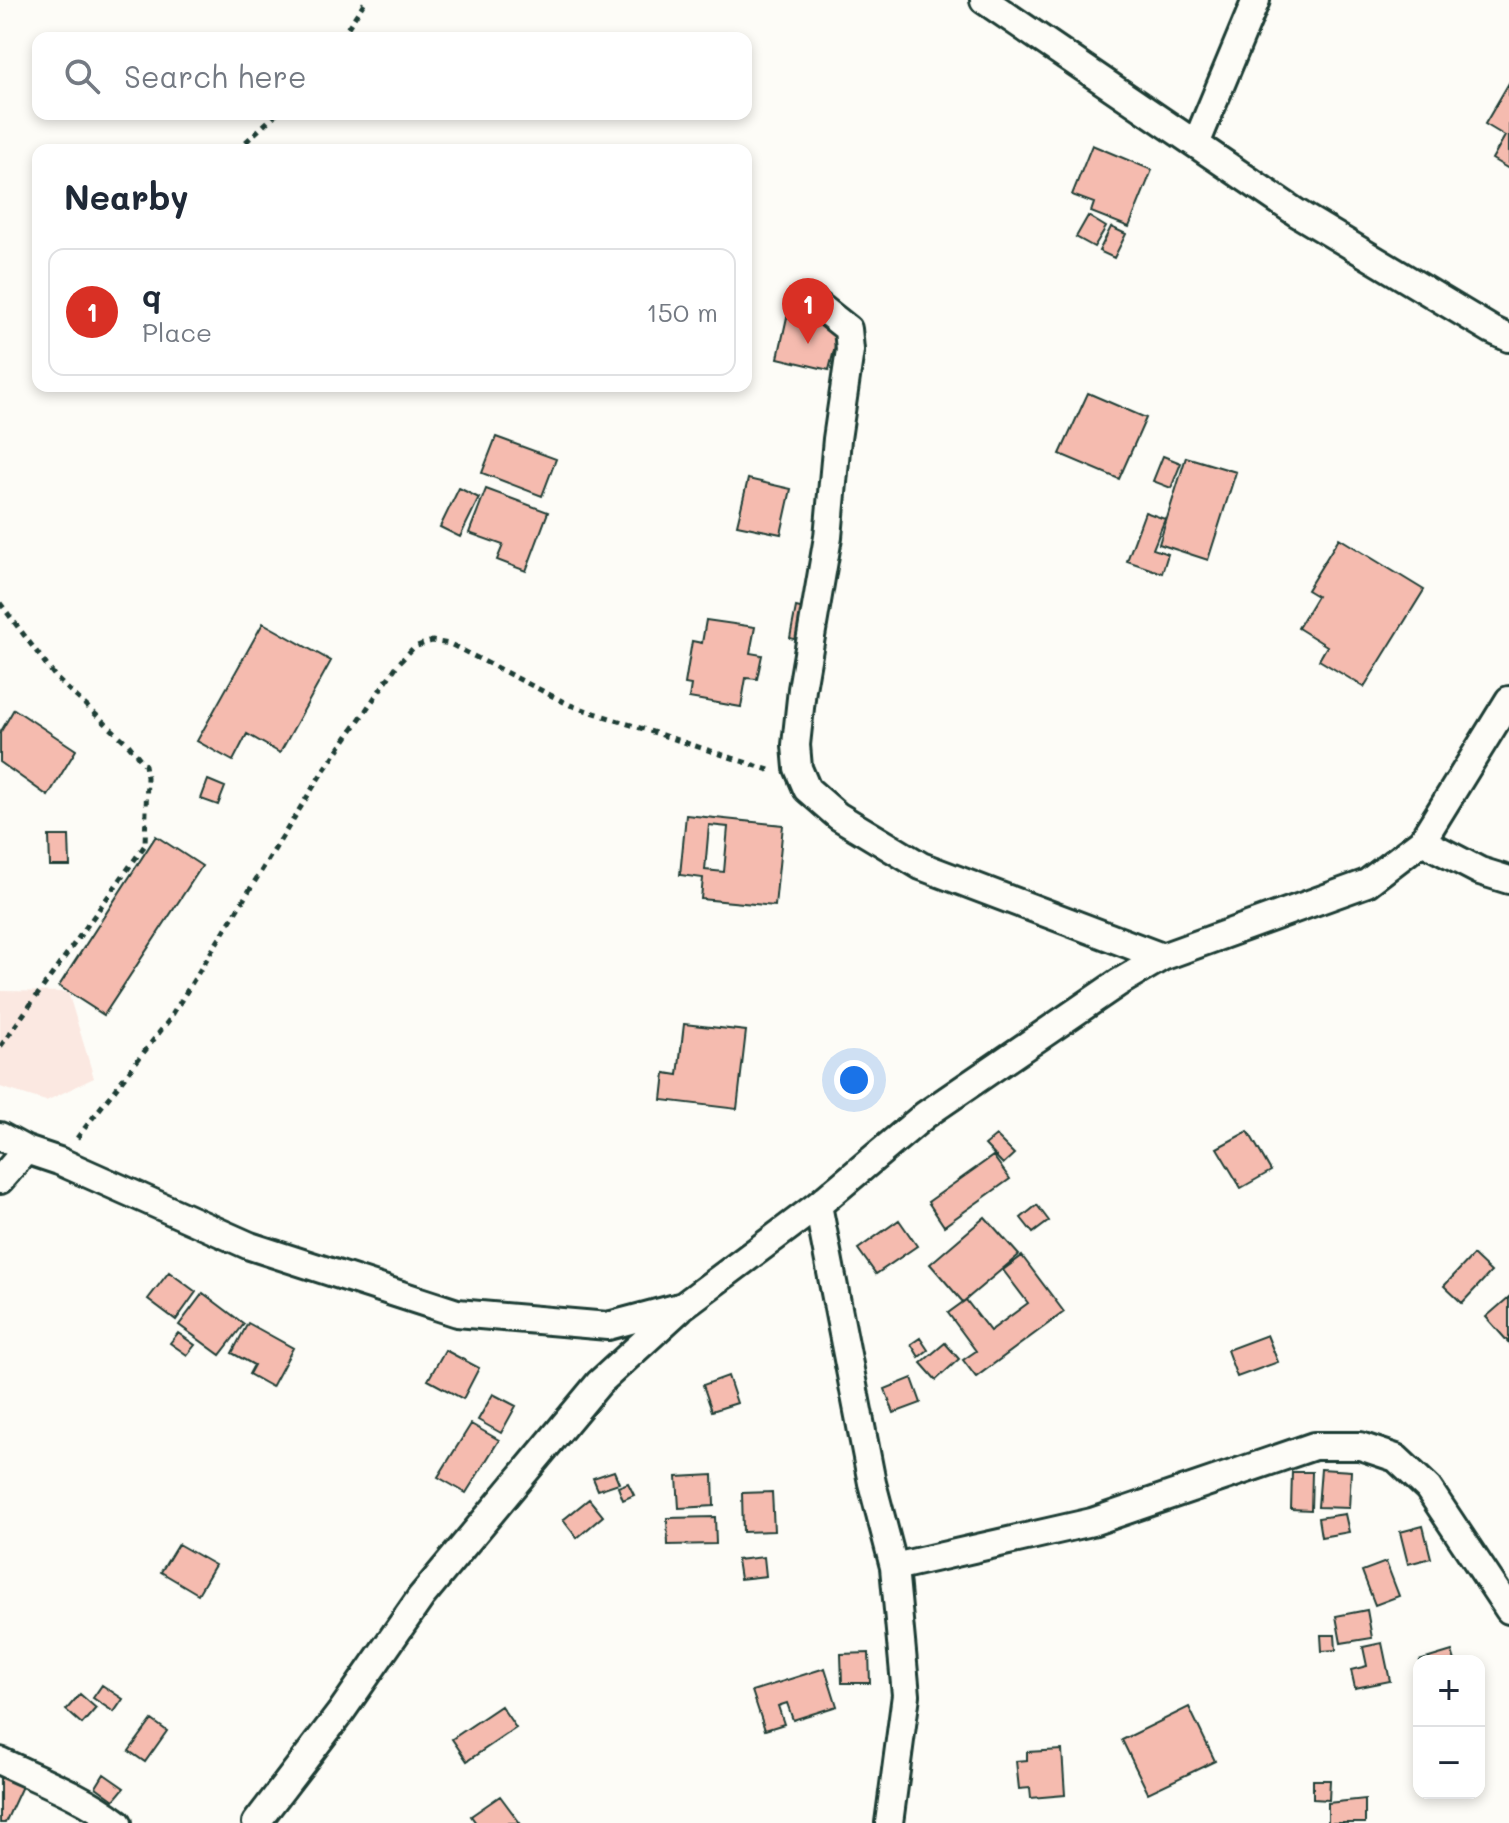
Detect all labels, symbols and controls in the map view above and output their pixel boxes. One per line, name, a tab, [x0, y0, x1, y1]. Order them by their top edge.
search box	[32, 32, 752, 120]
icon: search	[60, 54, 104, 98]
text: Search here	[124, 56, 307, 96]
text: Nearby	[64, 174, 189, 219]
text: q	[142, 275, 161, 315]
pin: 1	[782, 278, 834, 344]
text: 1	[86, 295, 98, 329]
text: 150 m	[646, 295, 718, 329]
text: Place	[142, 315, 212, 349]
your location	[834, 1060, 874, 1100]
map controls	[1413, 1655, 1485, 1799]
button: +	[1413, 1655, 1485, 1727]
button: −	[1413, 1727, 1485, 1799]

